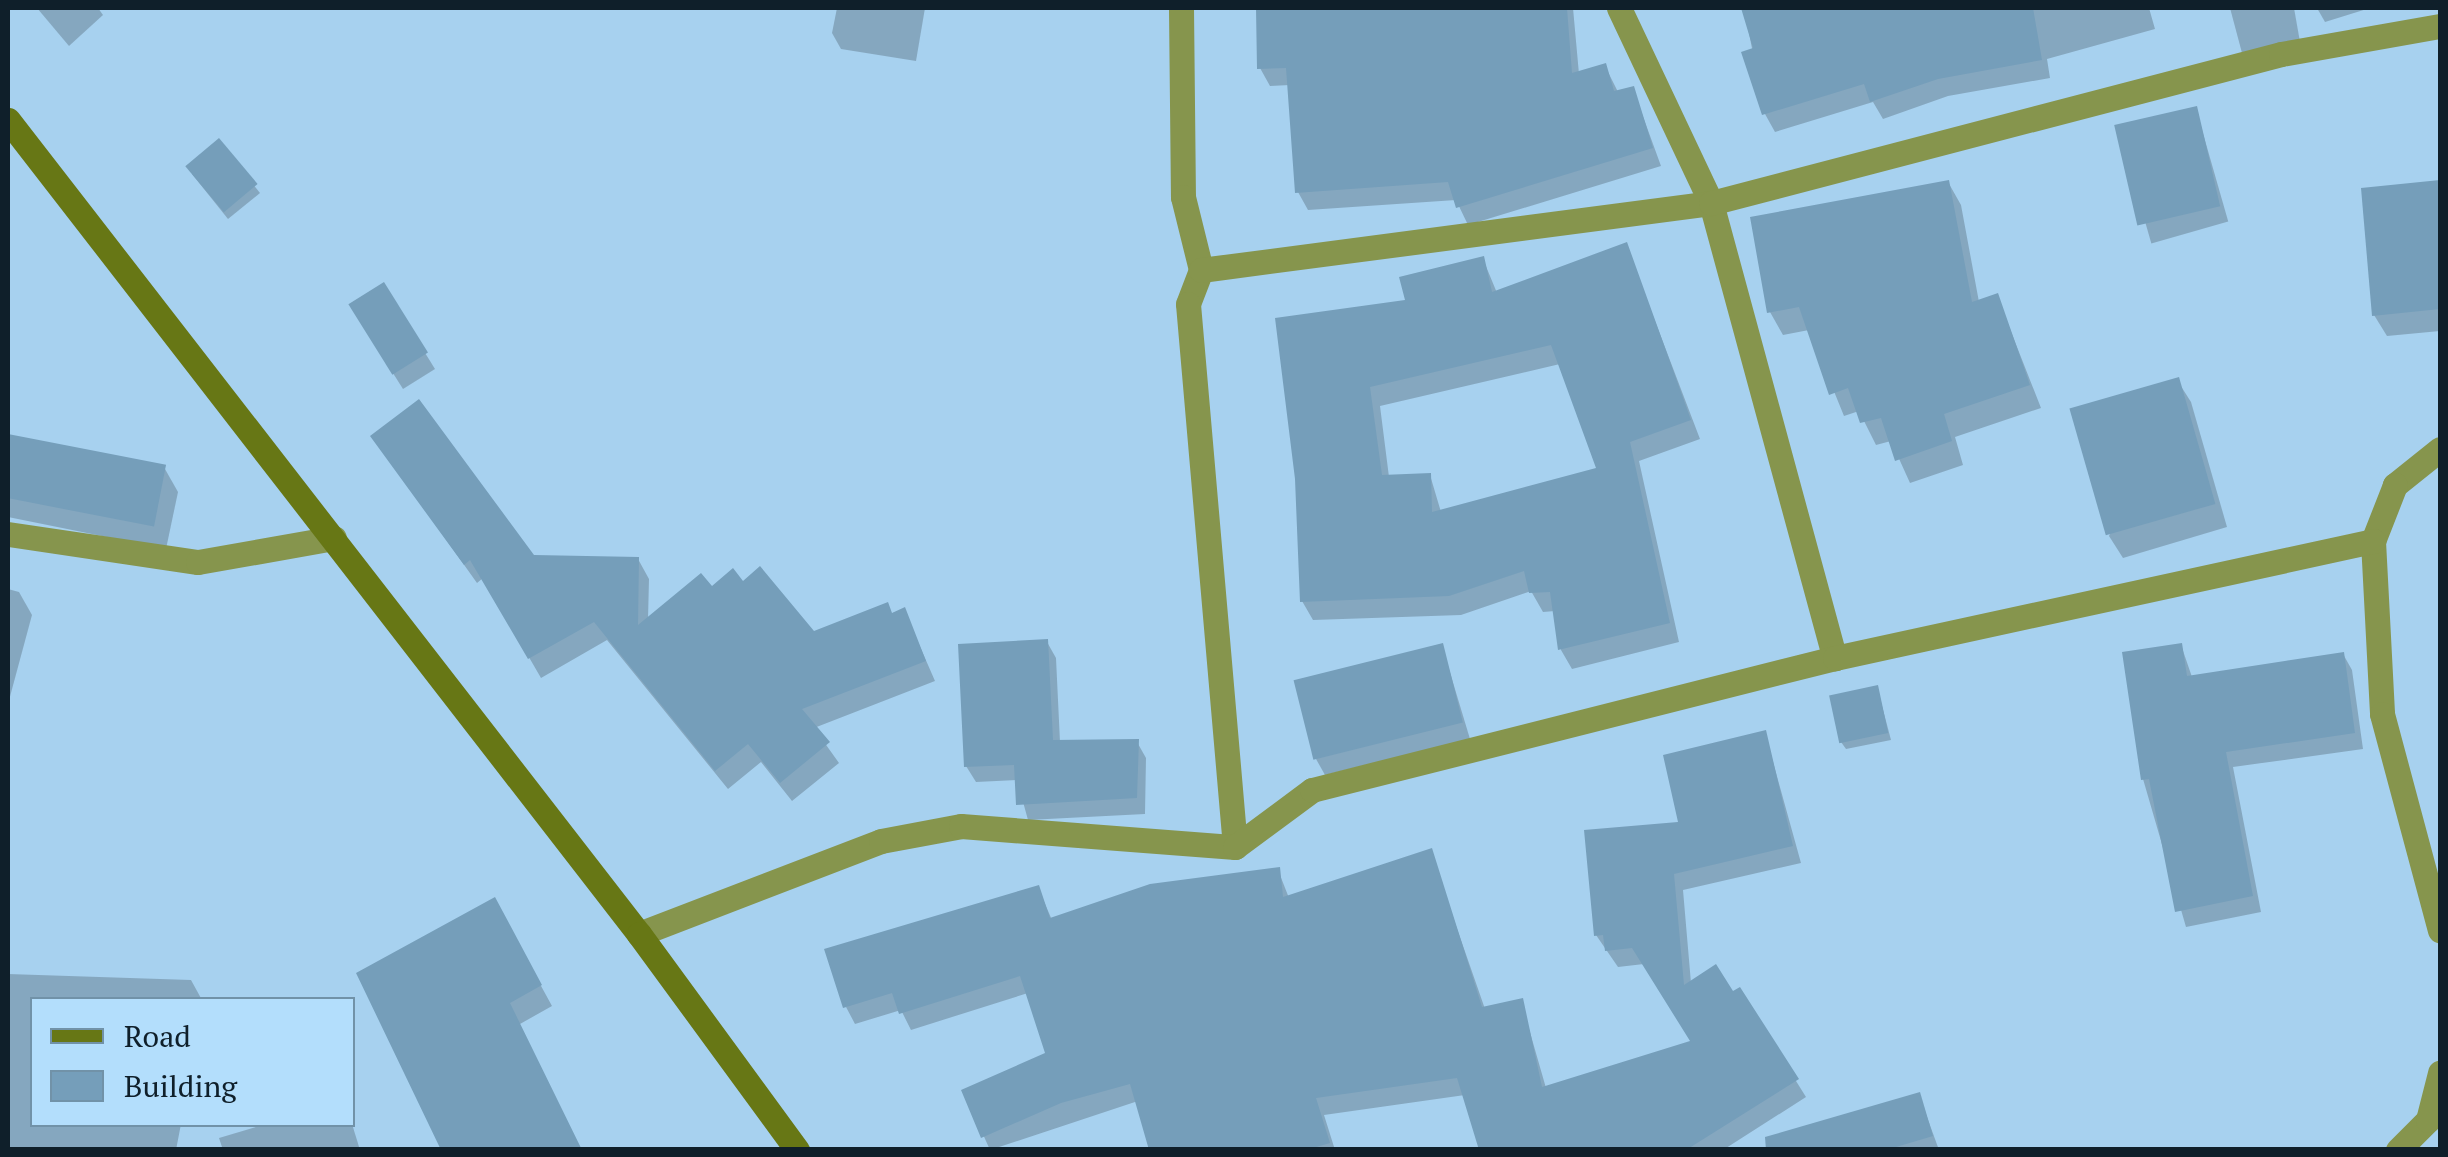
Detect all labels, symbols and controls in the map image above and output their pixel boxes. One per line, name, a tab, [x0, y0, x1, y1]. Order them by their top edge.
legend	[30, 997, 355, 1127]
text: Road	[124, 1016, 191, 1056]
text: Building	[124, 1066, 237, 1106]

